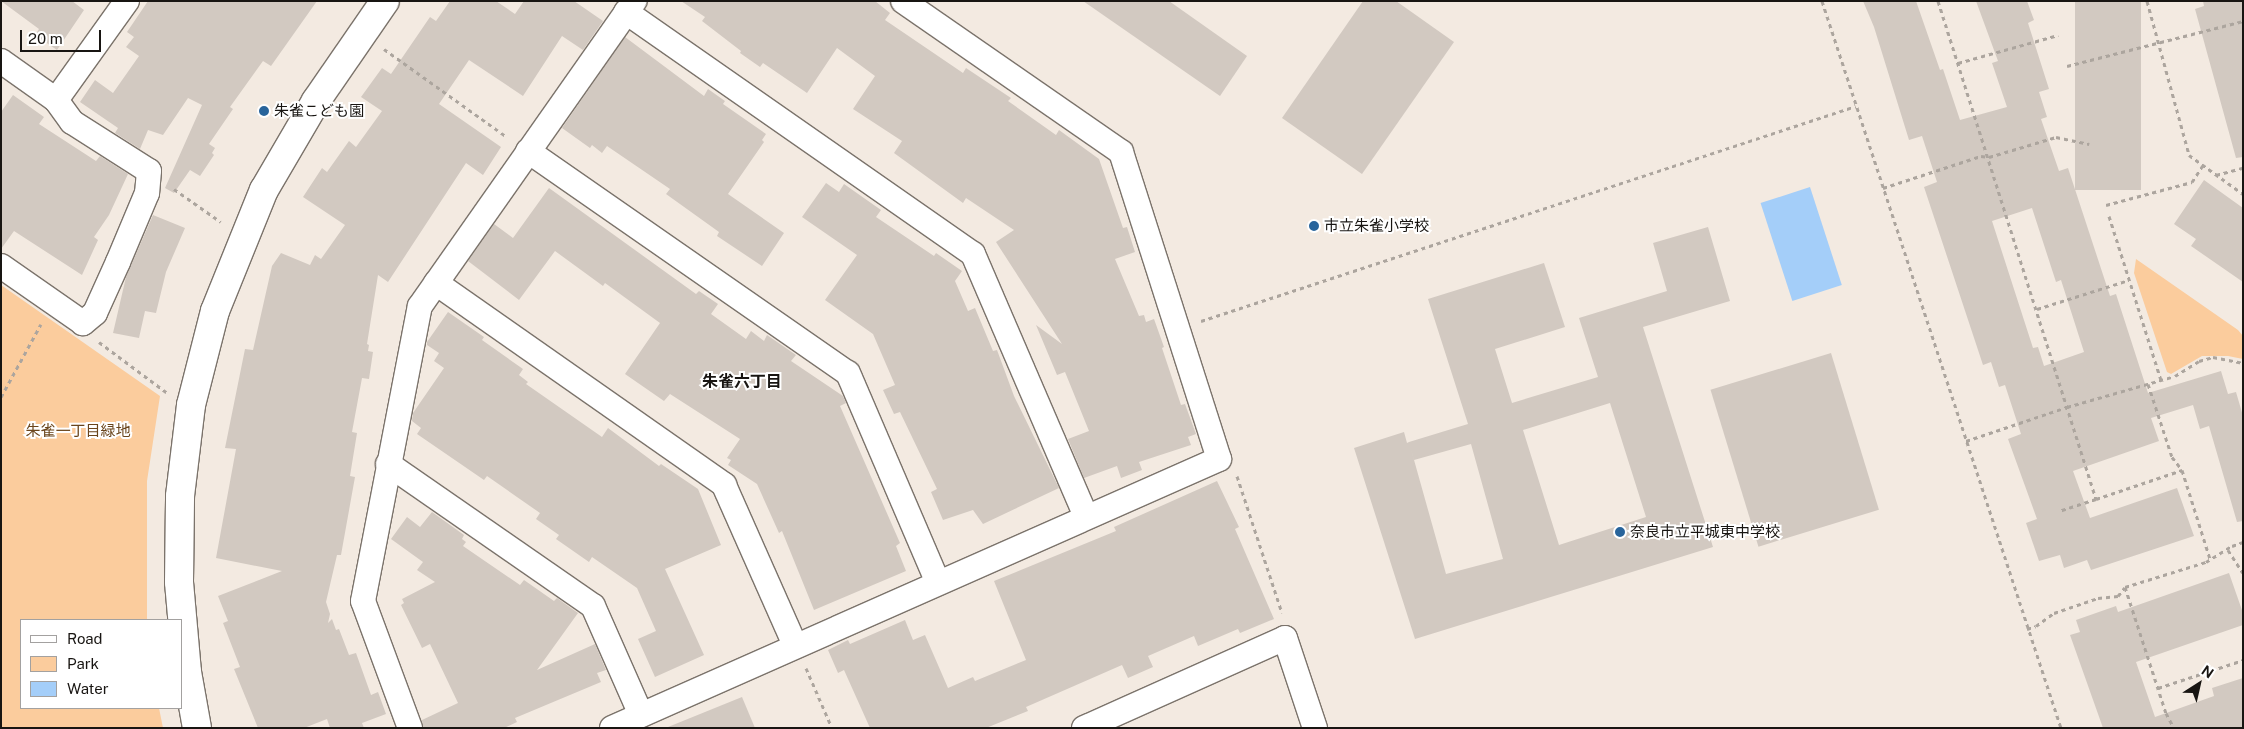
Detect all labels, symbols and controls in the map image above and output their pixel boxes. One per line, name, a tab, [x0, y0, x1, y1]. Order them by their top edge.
scale bar	[22, 20, 104, 52]
text: 20 m	[28, 30, 63, 47]
place label: 朱雀こども園	[274, 102, 364, 120]
marker: 朱雀こども園	[258, 105, 270, 117]
place label: 市立朱雀小学校	[1324, 217, 1429, 235]
marker: 市立朱雀小学校	[1308, 220, 1320, 232]
district label: 朱雀六丁目	[702, 372, 782, 392]
park label: 朱雀一丁目緑地	[26, 422, 130, 440]
place label: 奈良市立平城東中学校	[1630, 523, 1780, 541]
marker: 奈良市立平城東中学校	[1614, 526, 1626, 538]
legend	[20, 619, 182, 709]
text: Road	[67, 630, 103, 647]
text: Park	[67, 655, 99, 672]
north arrow	[2174, 659, 2224, 709]
text: N	[2199, 662, 2217, 681]
text: Water	[67, 680, 109, 697]

